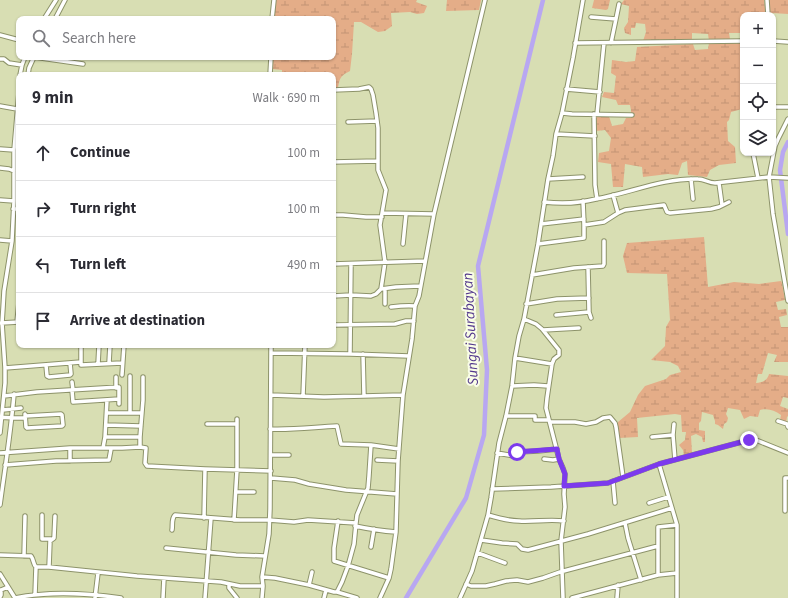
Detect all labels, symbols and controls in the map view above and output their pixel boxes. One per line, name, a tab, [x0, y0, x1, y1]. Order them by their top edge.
map controls	[740, 12, 776, 156]
button: +	[740, 12, 776, 48]
search box	[16, 16, 336, 60]
icon: search	[30, 27, 52, 49]
text: Search here	[62, 28, 136, 49]
button: −	[740, 48, 776, 84]
button: locate	[740, 84, 776, 120]
text: 9 min	[32, 86, 73, 110]
text: Walk · 690 m	[252, 89, 320, 107]
button: layers	[740, 120, 776, 156]
icon: ahead	[32, 142, 54, 164]
text: Continue	[70, 142, 130, 163]
text: 100 m	[287, 144, 320, 162]
icon: right	[32, 198, 54, 220]
text: Turn right	[70, 198, 136, 219]
text: 100 m	[287, 200, 320, 218]
icon: left	[32, 254, 54, 276]
text: Turn left	[70, 254, 126, 275]
text: 490 m	[287, 256, 320, 274]
water label: Sungai Surabayan	[457, 272, 484, 386]
icon: arrive	[32, 310, 54, 332]
text: Arrive at destination	[70, 310, 205, 331]
route end	[740, 431, 758, 449]
route start	[508, 443, 526, 461]

